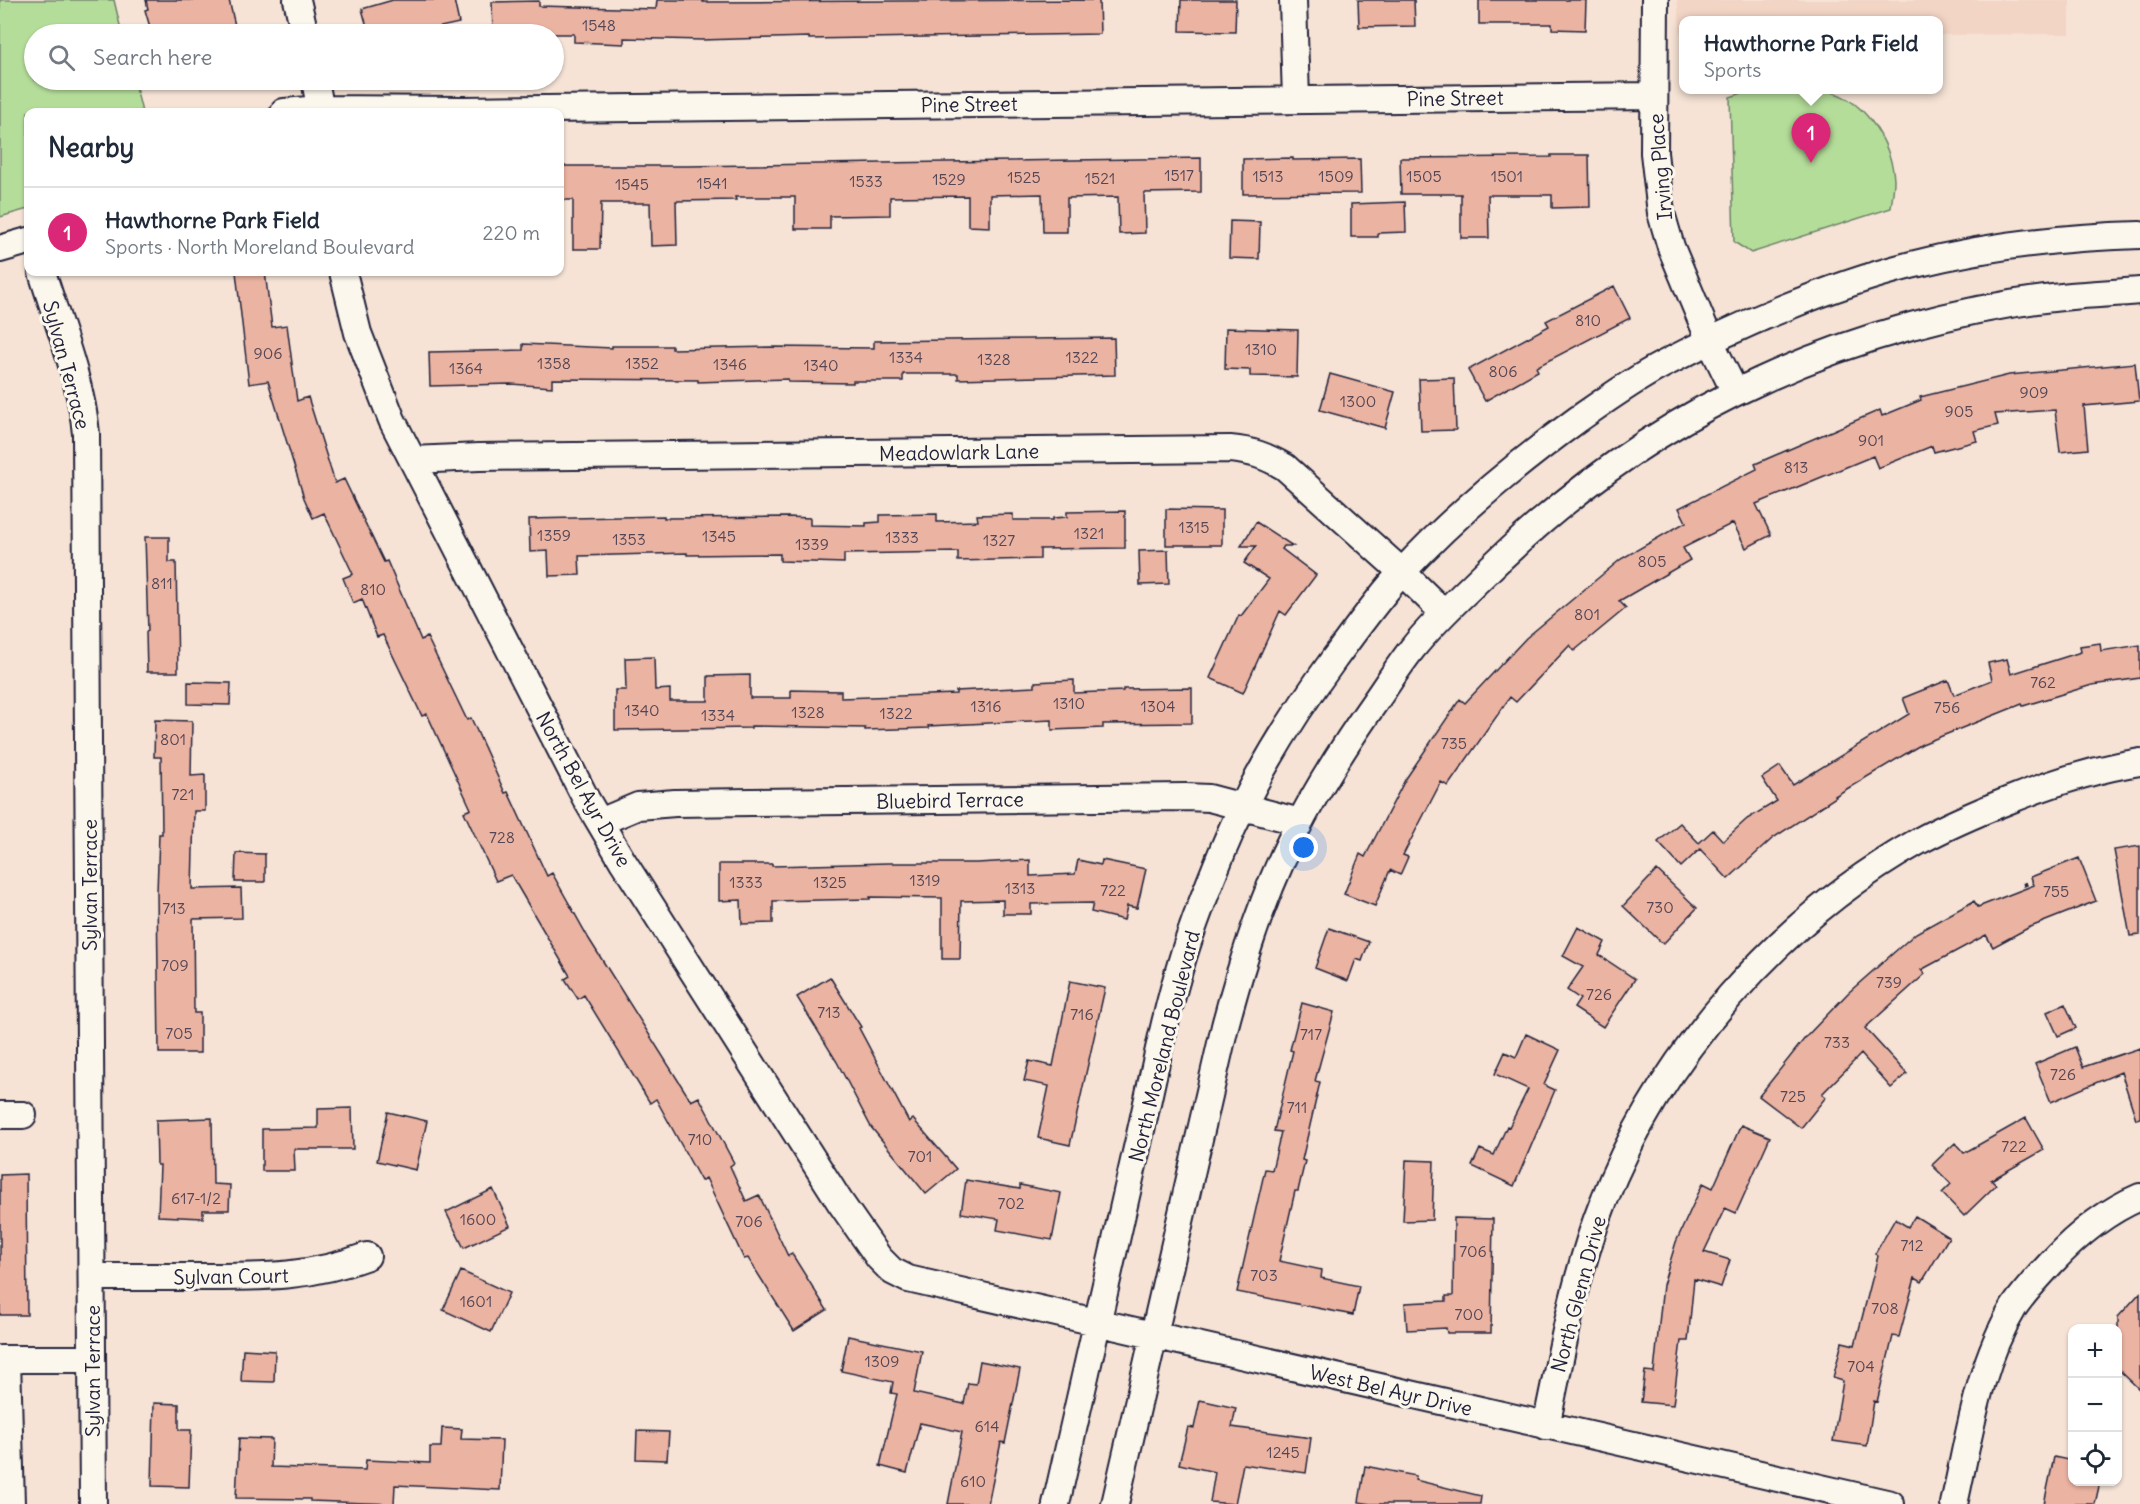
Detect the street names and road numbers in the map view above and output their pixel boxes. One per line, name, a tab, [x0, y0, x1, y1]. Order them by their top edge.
street label: Pine Street	[1406, 85, 1504, 111]
street label: Pine Street	[920, 91, 1018, 117]
street label: Irving Place	[1643, 113, 1677, 221]
street label: Sylvan Terrace	[38, 298, 96, 432]
street label: Meadowlark Lane	[879, 438, 1039, 466]
street label: North Bel Ayr Drive	[531, 707, 637, 871]
street label: Bluebird Terrace	[876, 786, 1024, 814]
street label: Sylvan Terrace	[77, 819, 102, 951]
street label: North Moreland Boulevard	[1123, 927, 1205, 1164]
street label: North Glenn Drive	[1545, 1213, 1611, 1375]
street label: Sylvan Court	[173, 1262, 289, 1290]
street label: Sylvan Terrace	[80, 1305, 105, 1437]
street label: West Bel Ayr Drive	[1307, 1359, 1475, 1421]

